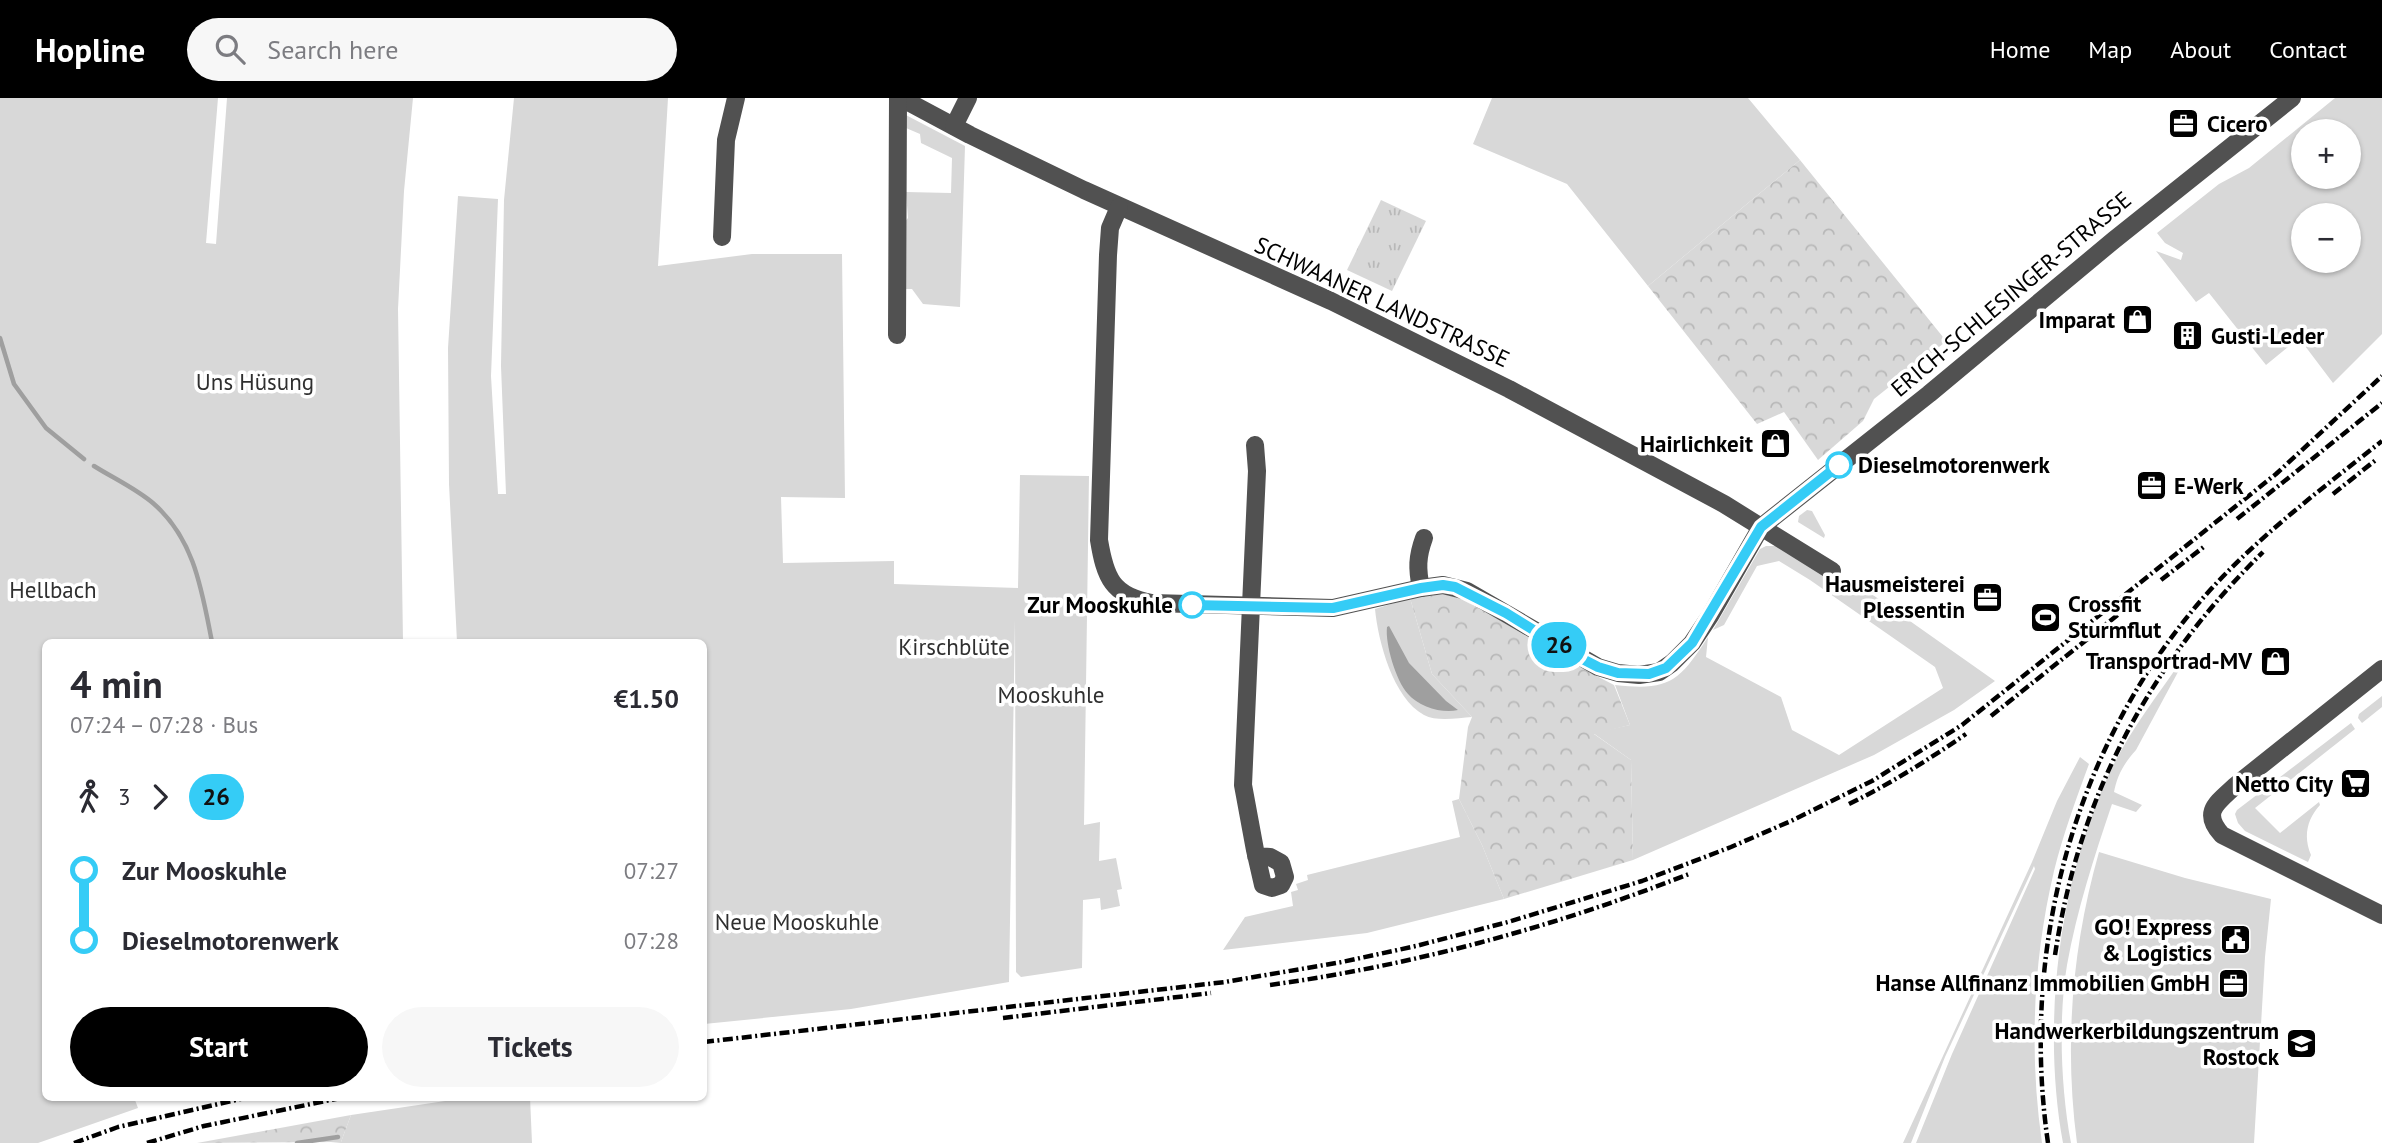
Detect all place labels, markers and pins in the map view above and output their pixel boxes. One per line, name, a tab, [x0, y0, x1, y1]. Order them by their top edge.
office icon: Cicero	[2167, 107, 2201, 141]
place label: Cicero	[2207, 109, 2268, 138]
shop icon: Imparat	[2121, 303, 2155, 337]
place label: Imparat	[2039, 305, 2115, 334]
building icon: Gusti-Leder	[2171, 319, 2205, 353]
place label: Gusti-Leder	[2211, 321, 2325, 350]
shop icon: Hairlichkeit	[1759, 427, 1793, 461]
place label: Hairlichkeit	[1640, 429, 1753, 458]
place label: Dieselmotorenwerk	[1858, 450, 2050, 479]
marker: Dieselmotorenwerk	[1826, 452, 1852, 478]
office icon: E-Werk	[2134, 469, 2168, 503]
place label: E-Werk	[2174, 471, 2244, 500]
place label: Hausmeisterei Plessentin	[1825, 569, 1965, 624]
office icon: Hausmeisterei Plessentin	[1971, 580, 2005, 614]
place label: Crossfit Sturmflut	[2068, 589, 2161, 644]
place label: Zur Mooskuhle	[1027, 590, 1173, 619]
marker: Zur Mooskuhle	[1179, 592, 1205, 618]
sports icon: Crossfit Sturmflut	[2028, 600, 2062, 634]
shop icon: Transportrad-MV	[2258, 644, 2292, 678]
place label: Transportrad-MV	[2086, 646, 2253, 675]
supermarket icon: Netto City	[2339, 767, 2373, 801]
place label: Netto City	[2235, 769, 2334, 798]
place label: GO! Express & Logistics	[2094, 912, 2212, 967]
public building icon: GO! Express & Logistics	[2218, 923, 2252, 957]
office icon: Hanse Allfinanz Immobilien GmbH	[2216, 966, 2250, 1000]
place label: Hanse Allfinanz Immobilien GmbH	[1876, 968, 2210, 997]
place label: Handwerkerbildungszentrum Rostock	[1995, 1016, 2280, 1071]
school or university icon: Handwerkerbildungszentrum Rostock	[2285, 1027, 2319, 1061]

